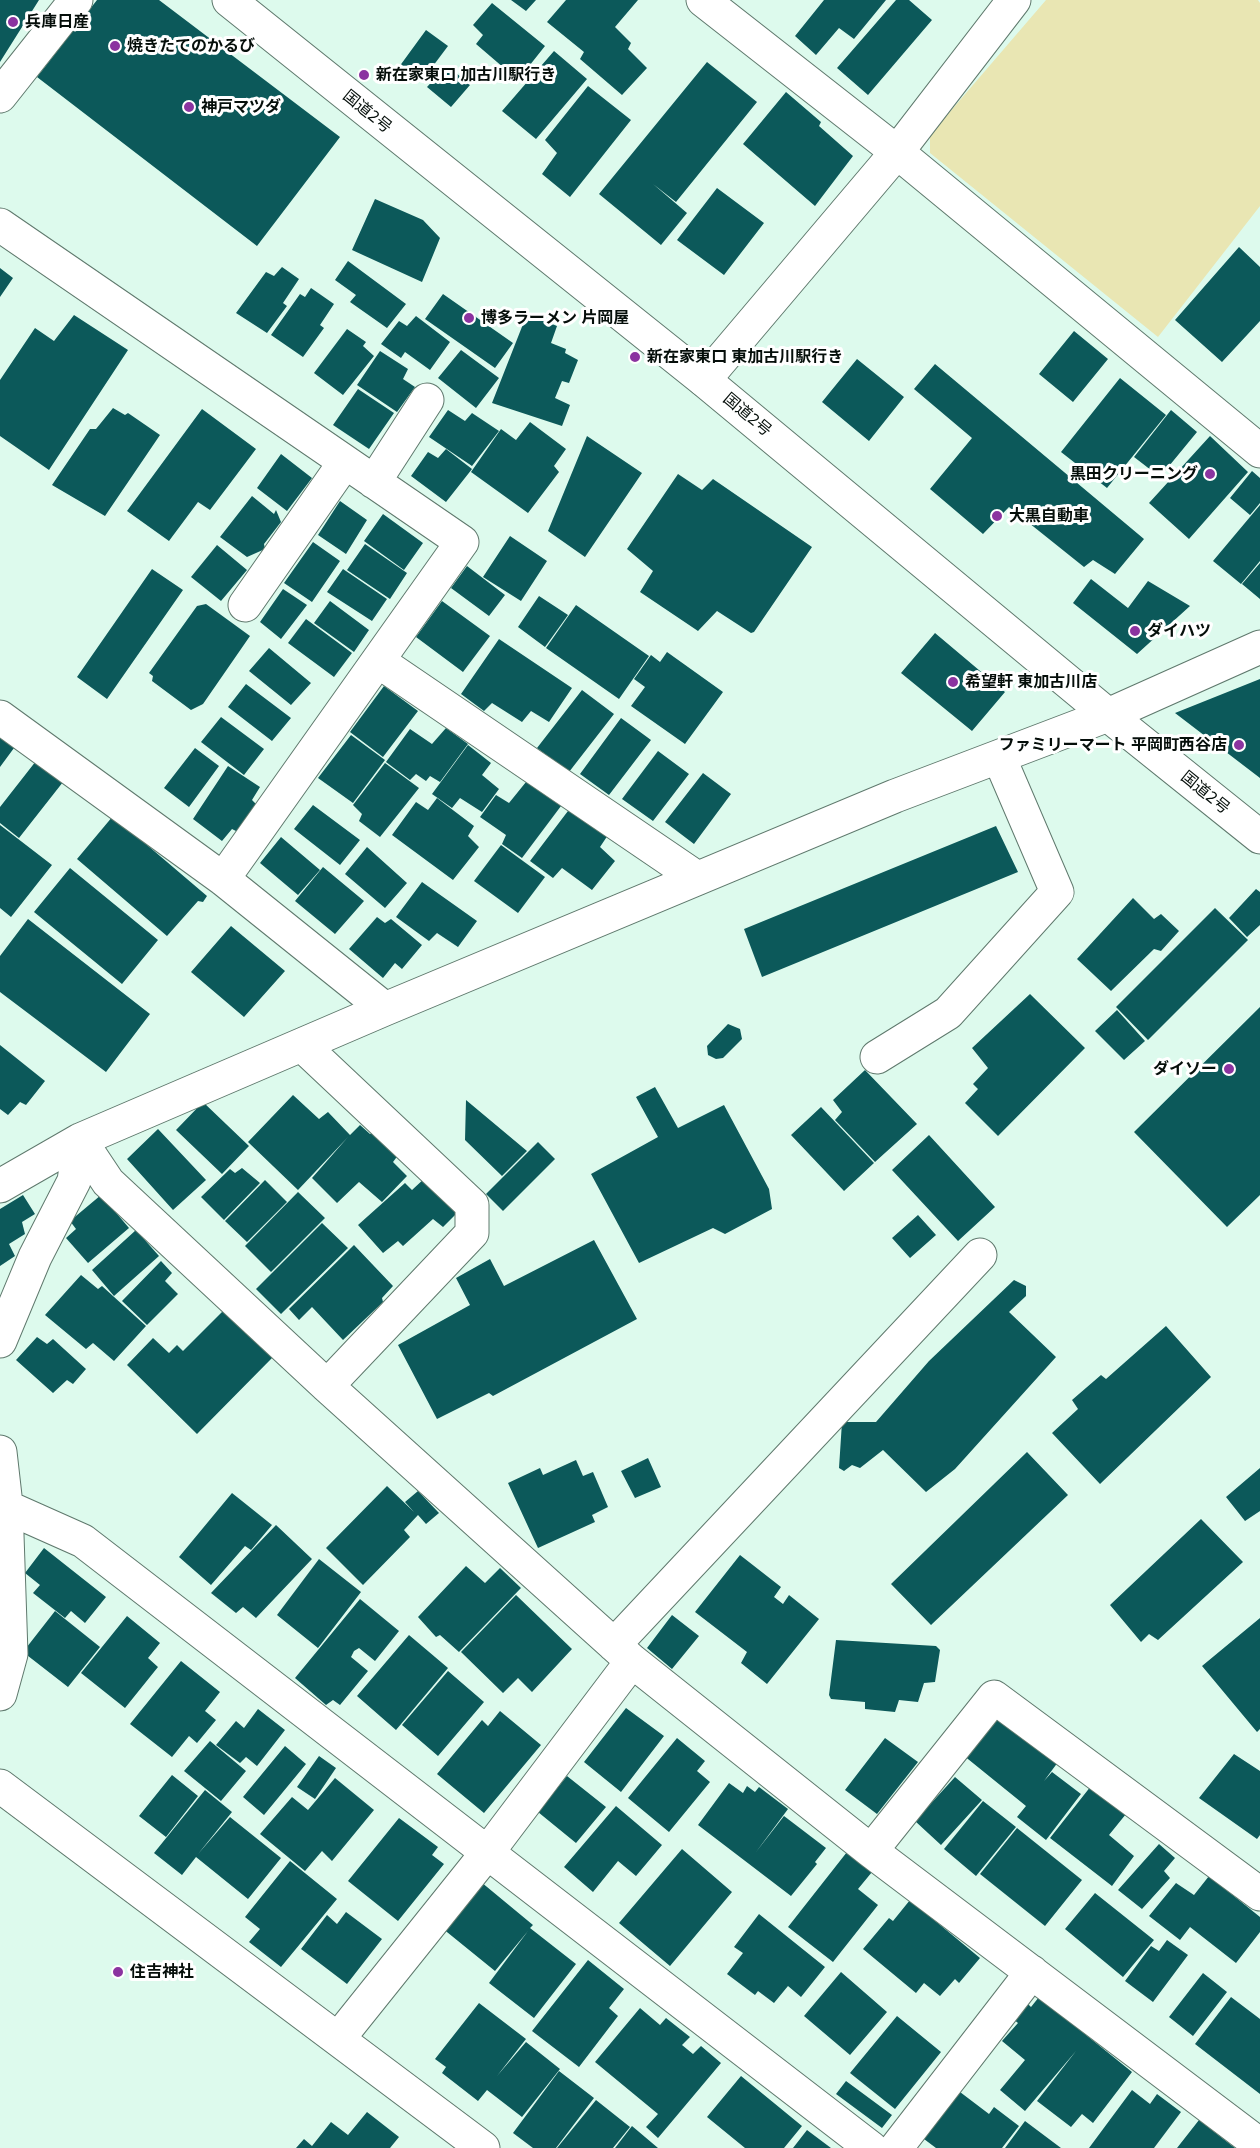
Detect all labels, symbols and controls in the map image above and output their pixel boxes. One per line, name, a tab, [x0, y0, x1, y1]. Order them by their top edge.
place label: 兵庫日産	[25, 12, 89, 32]
marker: 兵庫日産	[6, 15, 20, 29]
place label: 焼きたてのかるび	[127, 36, 255, 56]
marker: 焼きたてのかるび	[108, 39, 122, 53]
place label: 新在家東口 加古川駅行き	[376, 65, 556, 85]
marker: 新在家東口 加古川駅行き	[357, 68, 371, 82]
street label: 国道2号	[339, 87, 395, 137]
place label: 神戸マツダ	[201, 97, 281, 117]
marker: 神戸マツダ	[182, 100, 196, 114]
place label: 博多ラーメン 片岡屋	[481, 308, 629, 328]
marker: 博多ラーメン 片岡屋	[462, 311, 476, 325]
place label: 新在家東口 東加古川駅行き	[647, 347, 843, 367]
marker: 新在家東口 東加古川駅行き	[628, 350, 642, 364]
street label: 国道2号	[719, 389, 775, 441]
place label: 黒田クリーニング	[1070, 464, 1198, 484]
marker: 黒田クリーニング	[1203, 467, 1217, 481]
place label: 大黒自動車	[1009, 506, 1089, 526]
marker: 大黒自動車	[990, 509, 1004, 523]
place label: ダイハツ	[1147, 621, 1211, 641]
marker: ダイハツ	[1128, 624, 1142, 638]
place label: 希望軒 東加古川店	[965, 672, 1097, 692]
marker: 希望軒 東加古川店	[946, 675, 960, 689]
place label: ファミリーマート 平岡町西谷店	[999, 735, 1227, 755]
marker: ファミリーマート 平岡町西谷店	[1232, 738, 1246, 752]
street label: 国道2号	[1177, 768, 1233, 818]
place label: ダイソー	[1153, 1059, 1217, 1079]
marker: ダイソー	[1222, 1062, 1236, 1076]
place label: 住吉神社	[130, 1962, 194, 1982]
marker: 住吉神社	[111, 1965, 125, 1979]

